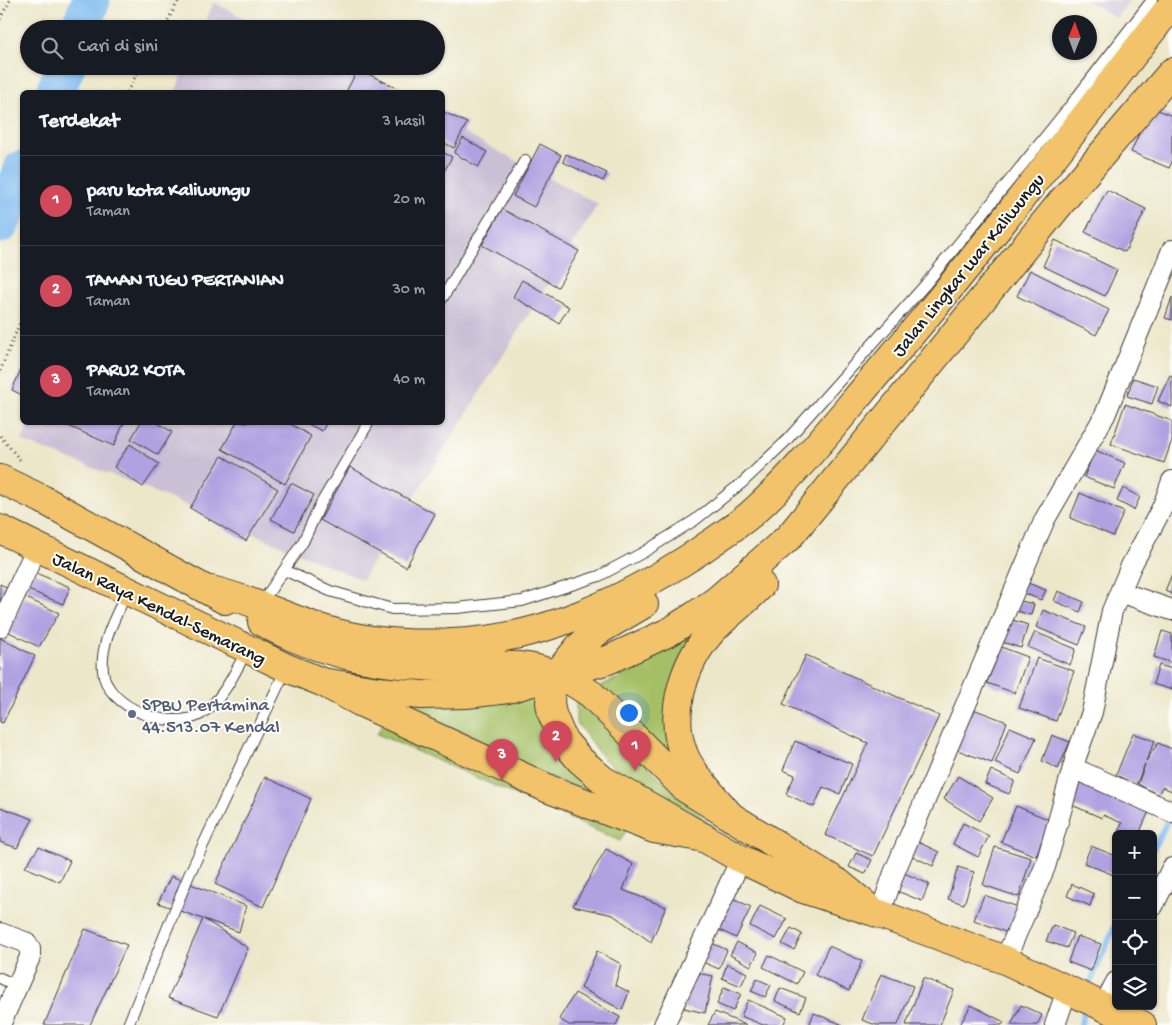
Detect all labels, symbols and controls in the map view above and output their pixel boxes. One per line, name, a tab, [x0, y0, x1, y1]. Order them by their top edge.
north arrow	[1052, 15, 1097, 60]
search box	[20, 20, 445, 75]
icon: search	[38, 34, 66, 62]
text: Cari di sini	[78, 36, 158, 59]
text: Terdekat	[40, 110, 119, 135]
text: 3 hasil	[383, 113, 425, 132]
street label: Jalan Lingkar Luar Kaliwungu	[889, 170, 1051, 363]
text: paru kota Kaliwungu	[87, 180, 250, 203]
text: 1	[53, 191, 59, 210]
text: 20 m	[393, 191, 425, 210]
text: Taman	[87, 203, 130, 222]
text: TAMAN TUGU PERTANIAN	[87, 270, 284, 293]
text: 2	[52, 281, 60, 300]
text: 30 m	[392, 281, 425, 300]
text: Taman	[87, 293, 130, 312]
text: PARU2 KOTA	[87, 360, 184, 383]
text: 3	[52, 371, 60, 390]
text: 40 m	[393, 371, 425, 390]
text: Taman	[87, 383, 130, 402]
street label: Jalan Raya Kendal-Semarang	[48, 548, 269, 672]
place label: SPBU Pertamina 44.513.07 Kendal	[142, 695, 280, 740]
your location	[616, 700, 642, 726]
marker: SPBU Pertamina 44.513.07 Kendal	[126, 708, 138, 720]
pin: 2	[540, 721, 572, 762]
pin: 1	[619, 730, 651, 771]
pin: 3	[486, 739, 518, 780]
map controls	[1112, 830, 1157, 1010]
button: +	[1112, 830, 1157, 875]
button: −	[1112, 875, 1157, 920]
button: locate	[1112, 920, 1157, 965]
button: layers	[1112, 965, 1157, 1010]

